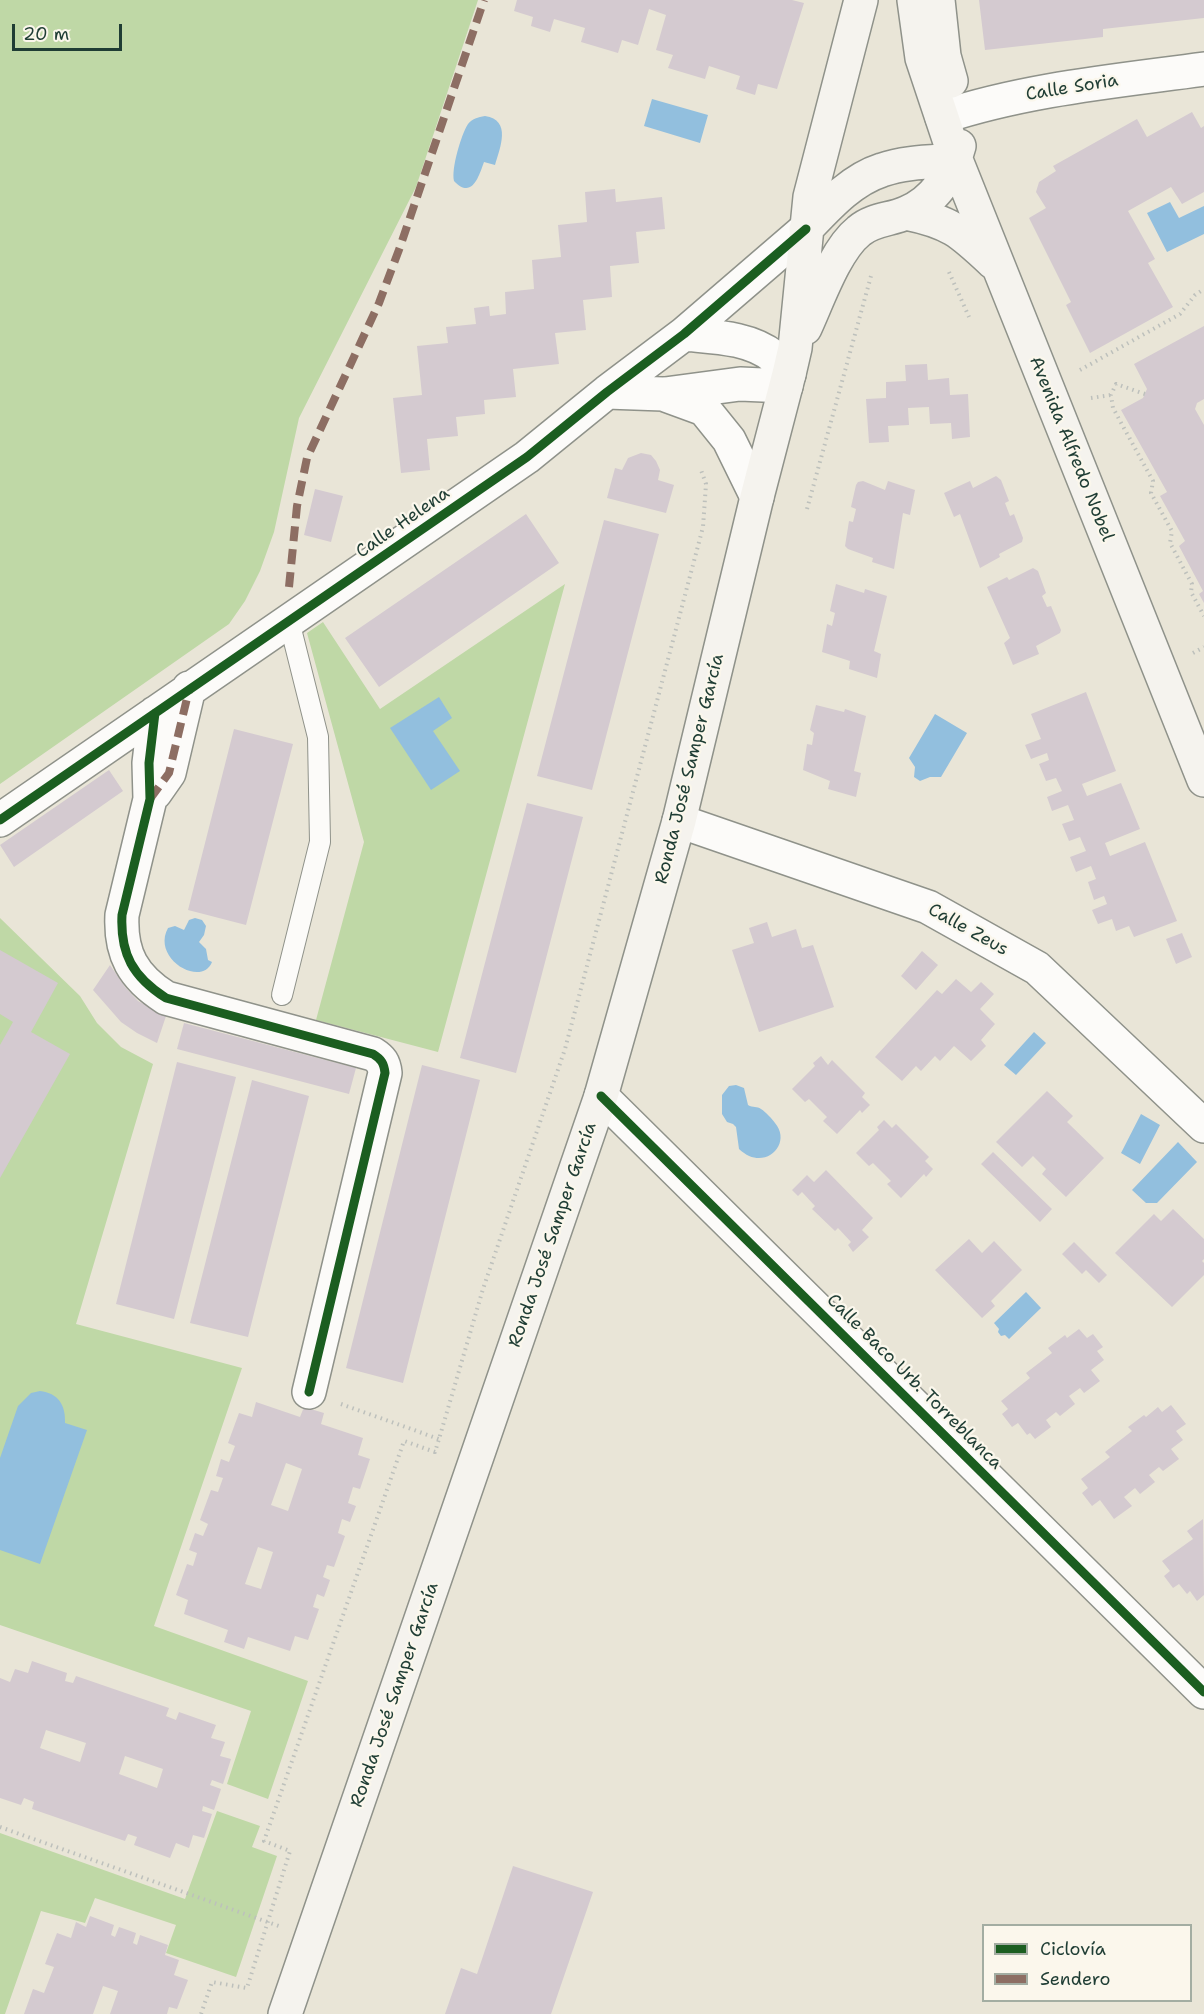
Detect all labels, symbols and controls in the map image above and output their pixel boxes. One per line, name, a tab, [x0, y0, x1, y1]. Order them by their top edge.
scale bar	[15, 12, 124, 50]
text: 20 m	[23, 22, 69, 46]
street label: Calle Soria	[1024, 70, 1120, 106]
street label: Avenida Alfredo Nobel	[1024, 353, 1118, 545]
street label: Calle Helena	[352, 483, 454, 563]
street label: Ronda José Samper García	[651, 652, 729, 886]
street label: Calle Zeus	[924, 899, 1012, 961]
street label: Ronda José Samper García	[504, 1120, 602, 1350]
street label: Calle Baco Urb. Torreblanca	[822, 1290, 1006, 1474]
street label: Ronda José Samper García	[346, 1580, 444, 1810]
legend	[982, 1924, 1192, 2002]
text: Ciclovía	[1040, 1937, 1106, 1961]
text: Sendero	[1040, 1967, 1110, 1991]

